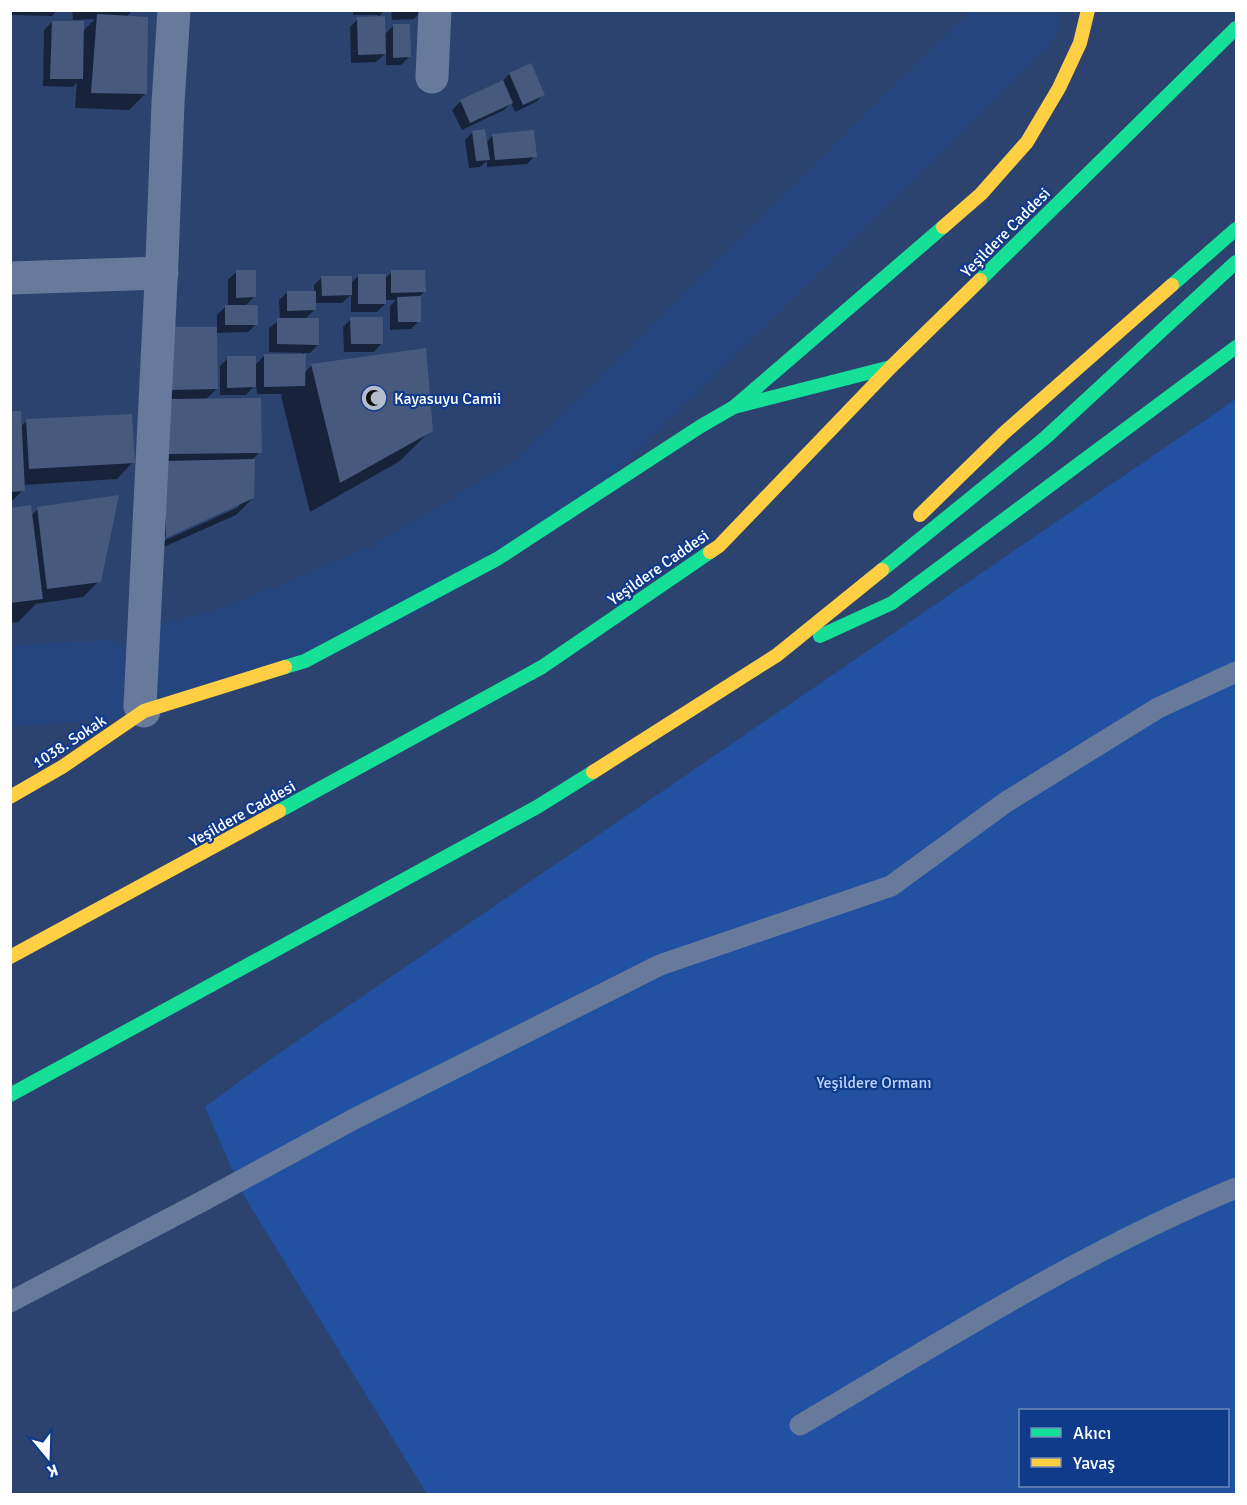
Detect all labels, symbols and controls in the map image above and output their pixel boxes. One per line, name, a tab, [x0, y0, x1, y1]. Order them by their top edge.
street label: Yeşildere Caddesi	[957, 184, 1055, 282]
mosque icon: Kayasuyu Camii	[359, 383, 389, 413]
place label: Kayasuyu Camii	[394, 389, 501, 409]
street label: Yeşildere Caddesi	[604, 526, 713, 610]
street label: 1038. Sokak	[29, 711, 110, 773]
street label: Yeşildere Caddesi	[186, 776, 299, 851]
park label: Yeşildere Ormanı	[816, 1073, 932, 1093]
legend	[1019, 1409, 1229, 1487]
text: Akıcı	[1073, 1422, 1111, 1444]
north arrow	[18, 1427, 78, 1487]
text: Yavaş	[1073, 1452, 1115, 1474]
text: K	[45, 1459, 61, 1481]

